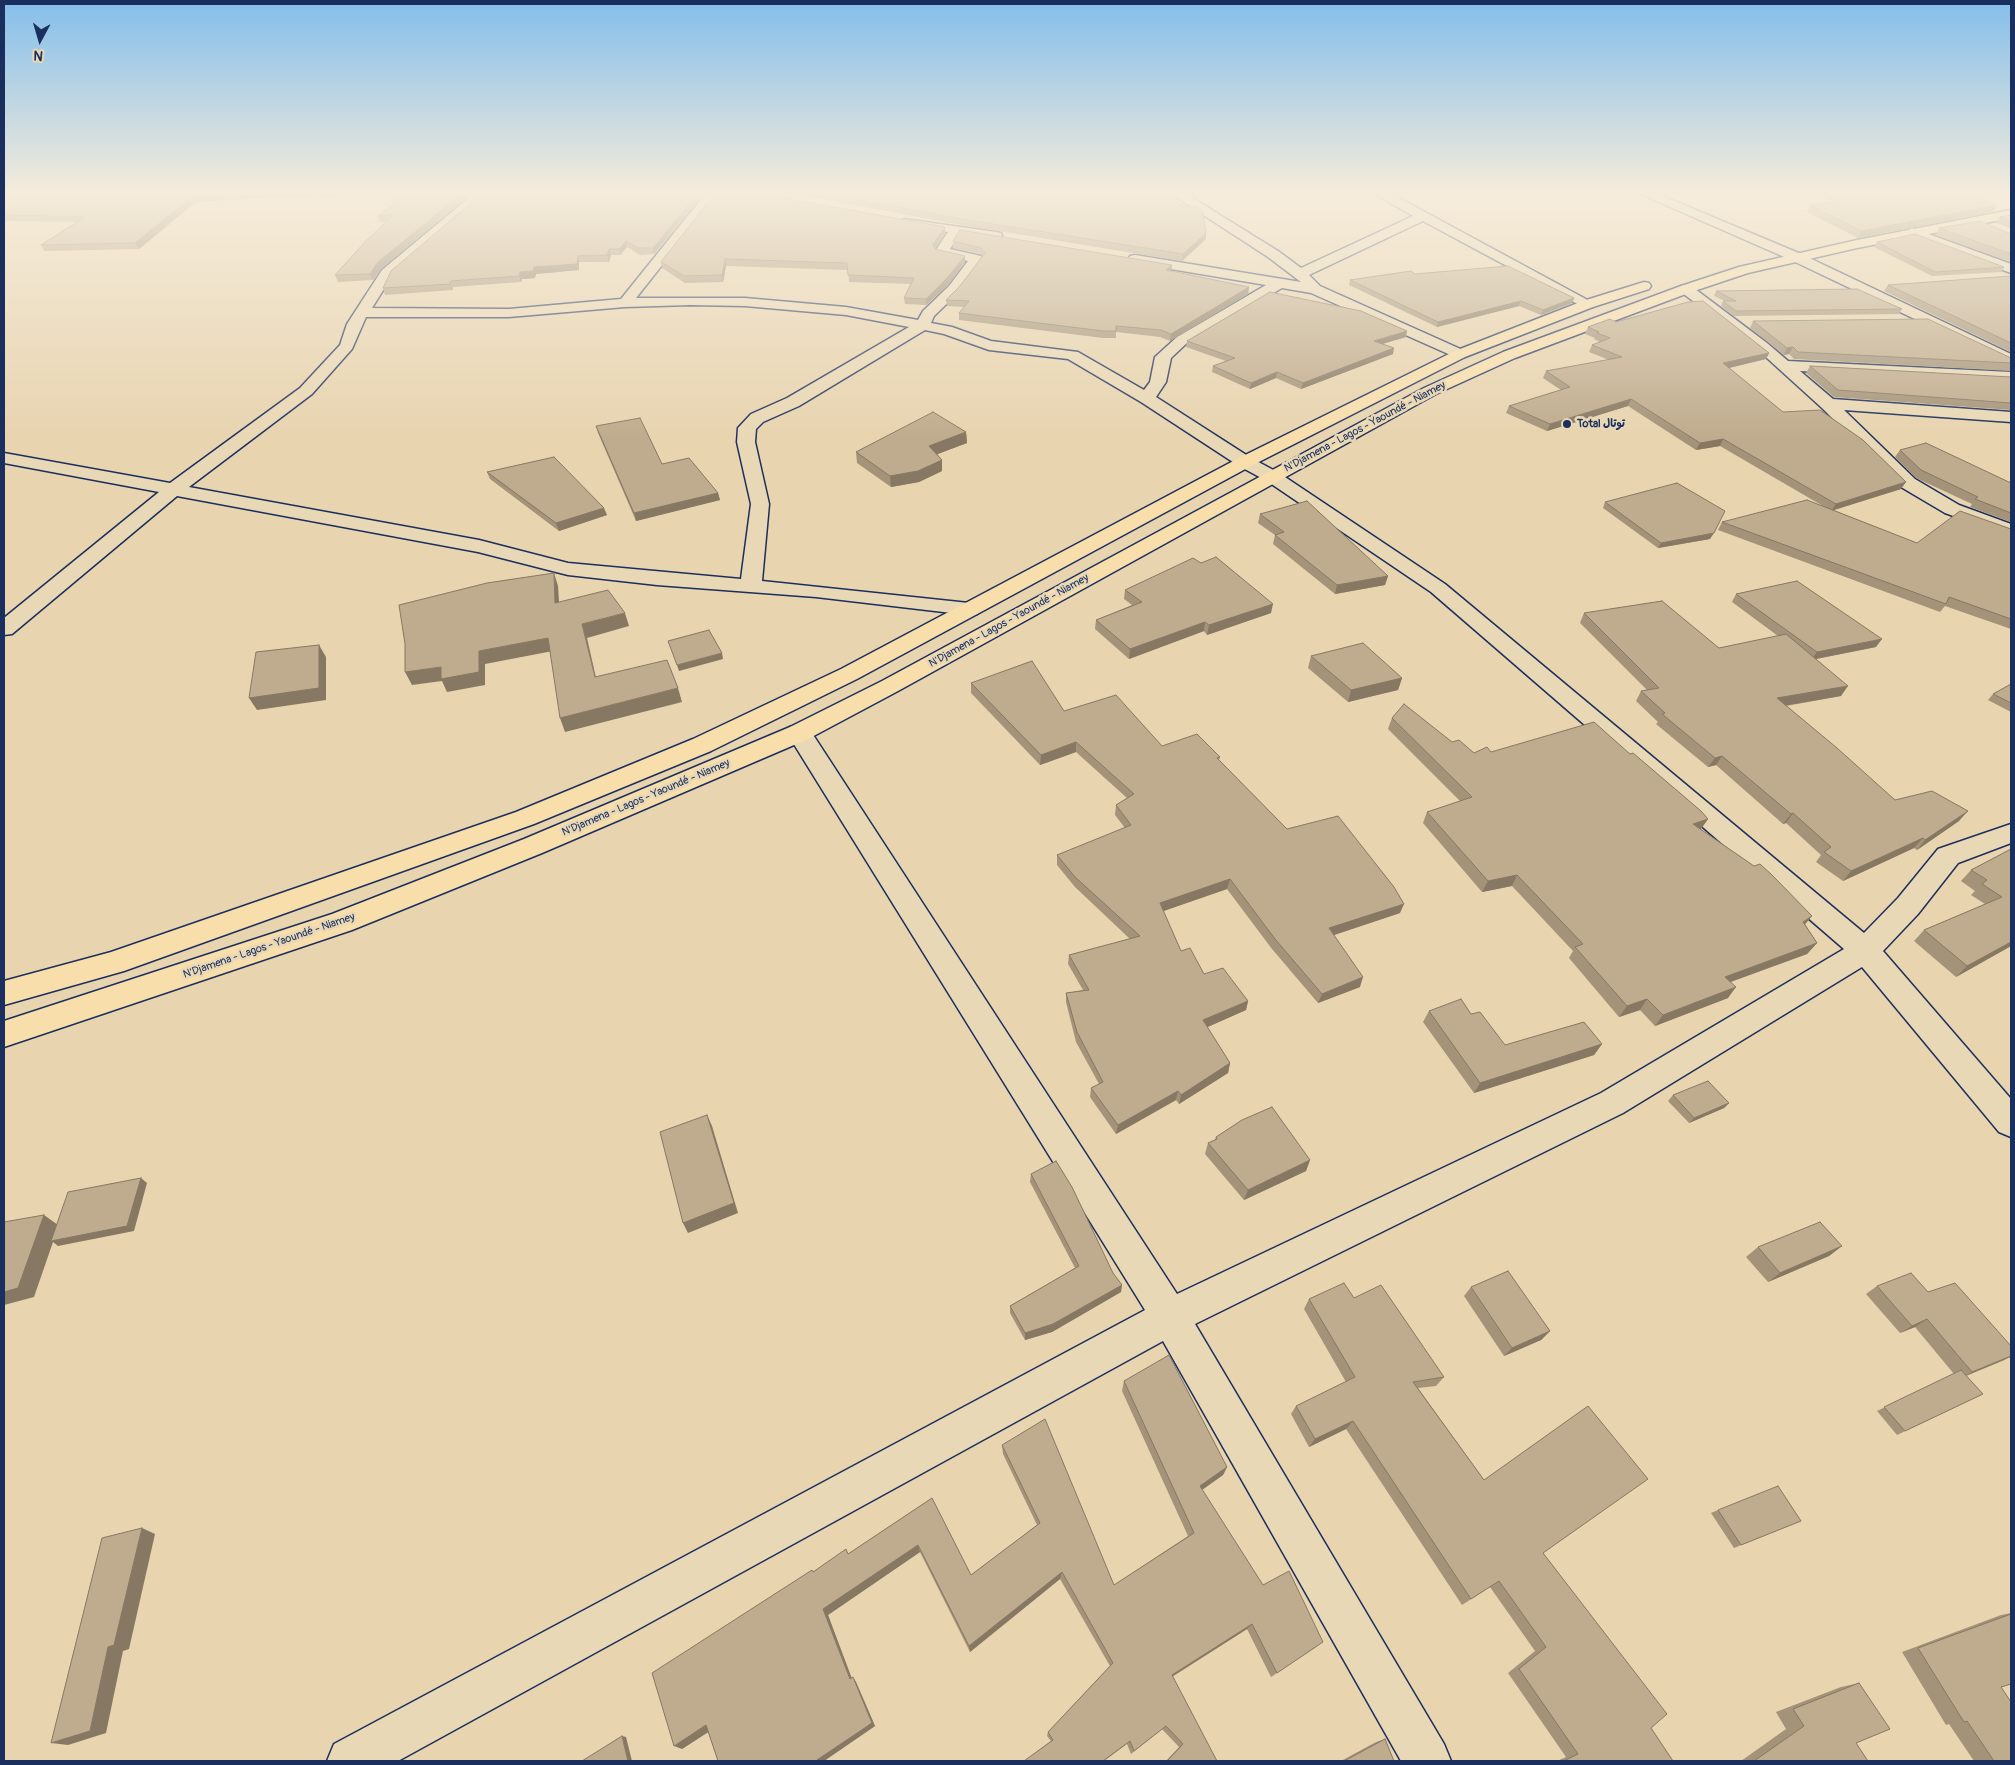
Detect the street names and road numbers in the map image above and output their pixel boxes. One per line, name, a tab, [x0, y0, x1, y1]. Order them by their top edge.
street label: N'Djamena - Lagos - Yaoundé - Niamey	[1282, 379, 1448, 475]
street label: N'Djamena - Lagos - Yaoundé - Niamey	[927, 571, 1091, 671]
street label: N'Djamena - Lagos - Yaoundé - Niamey	[560, 757, 732, 839]
street label: N'Djamena - Lagos - Yaoundé - Niamey	[181, 910, 357, 982]

